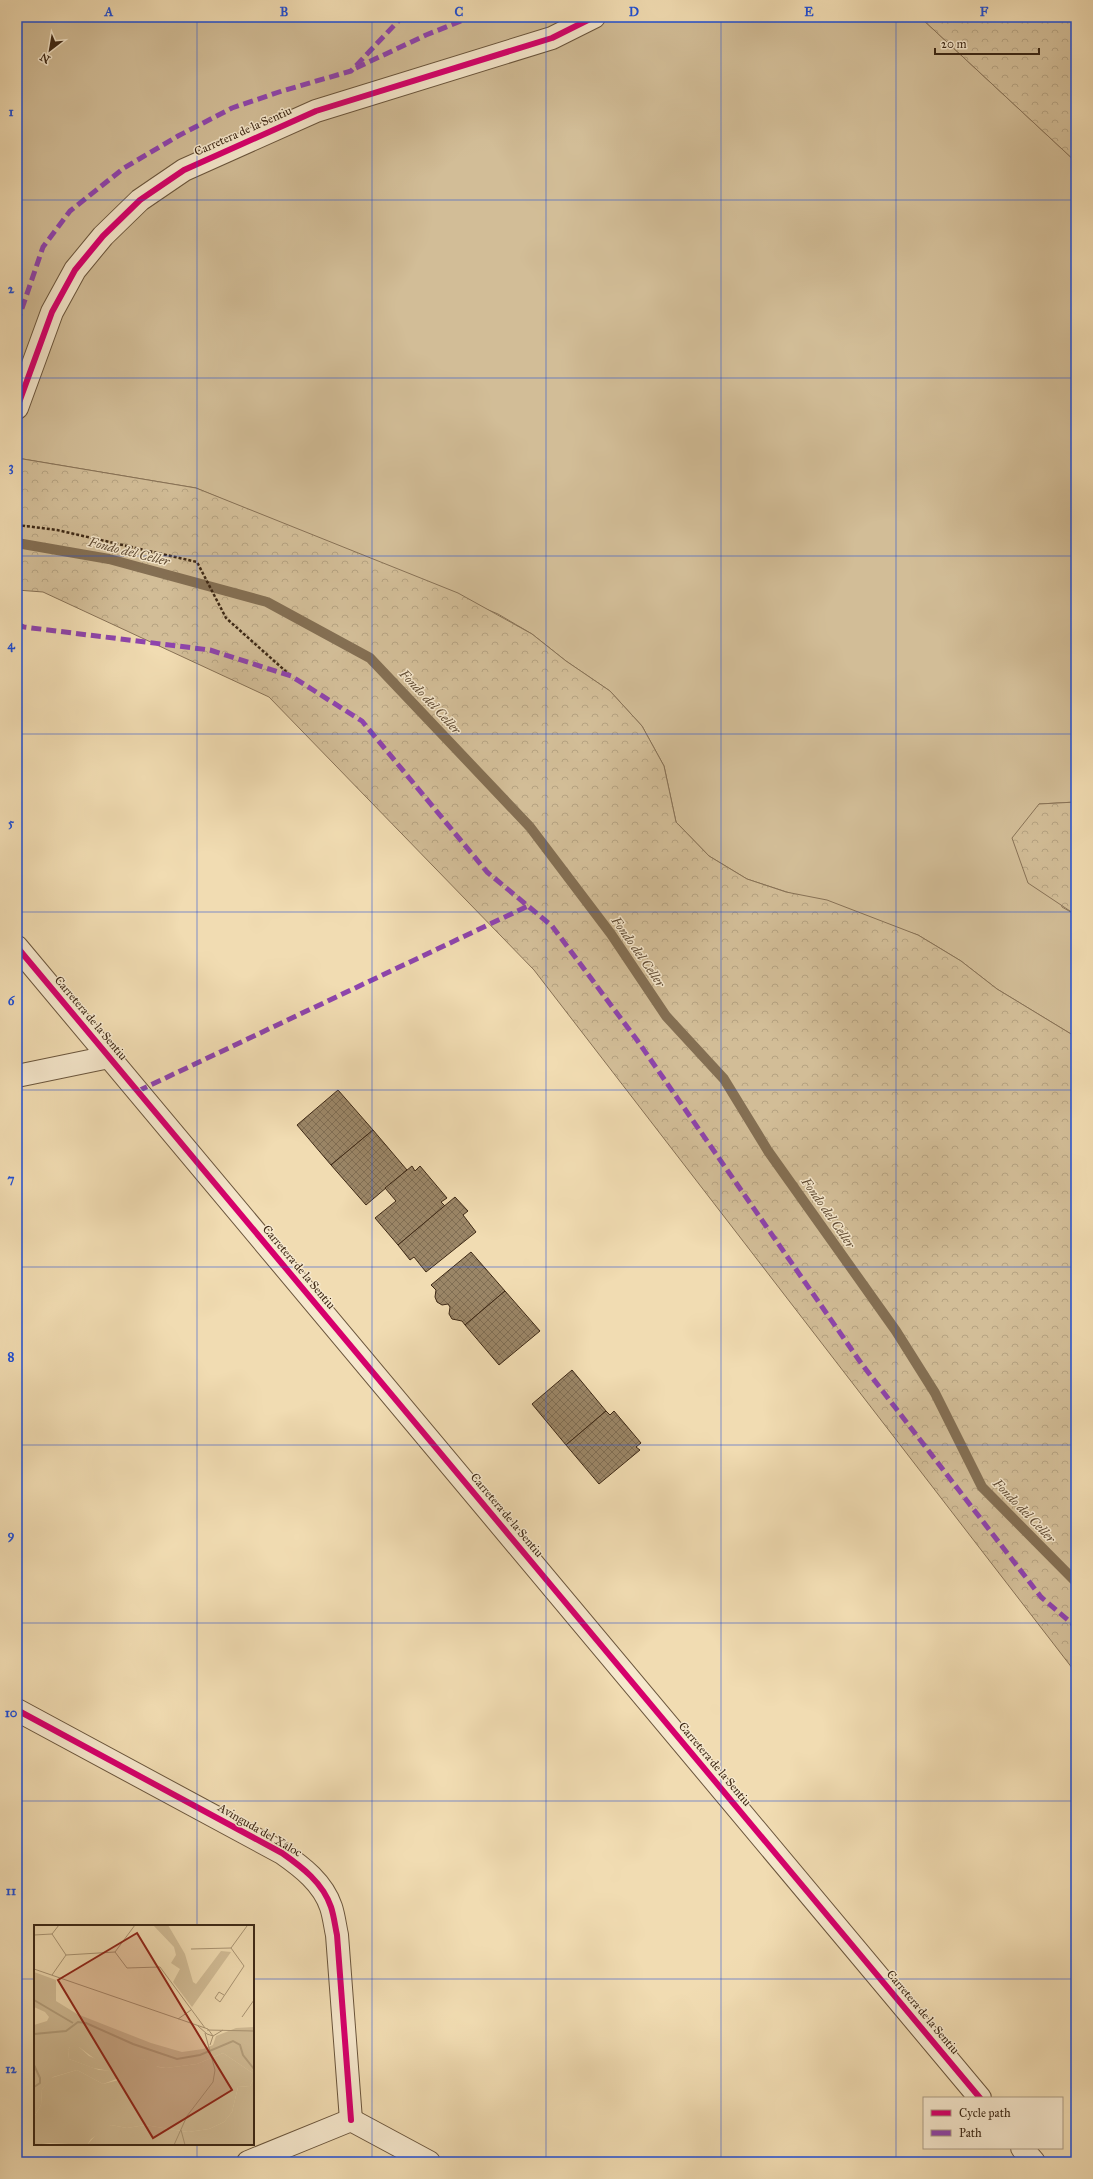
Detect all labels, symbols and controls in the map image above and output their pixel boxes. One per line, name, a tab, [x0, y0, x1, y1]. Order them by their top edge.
text: A	[104, 4, 114, 20]
text: B	[280, 4, 289, 20]
text: C	[455, 4, 464, 20]
text: D	[629, 4, 639, 20]
text: E	[804, 4, 814, 20]
text: F	[980, 4, 989, 20]
north arrow	[30, 30, 70, 70]
scale bar	[935, 30, 1039, 56]
text: 20 m	[941, 37, 967, 51]
text: N	[37, 50, 52, 66]
street label: Carretera de la Sentiu	[192, 103, 294, 159]
text: 1	[8, 104, 14, 120]
text: 2	[8, 281, 15, 297]
text: 3	[8, 459, 14, 475]
water label: Fondo del Celler	[86, 534, 172, 570]
text: 4	[7, 637, 15, 653]
water label: Fondo del Celler	[395, 666, 464, 738]
text: 5	[8, 815, 15, 831]
water label: Fondo del Celler	[607, 913, 669, 991]
street label: Carretera de la Sentiu	[52, 973, 131, 1063]
text: 6	[8, 993, 16, 1009]
text: 7	[8, 1171, 15, 1187]
water label: Fondo del Celler	[797, 1174, 859, 1252]
street label: Carretera de la Sentiu	[260, 1222, 339, 1312]
text: 8	[8, 1349, 15, 1365]
street label: Carretera de la Sentiu	[468, 1470, 547, 1560]
water label: Fondo del Celler	[989, 1475, 1059, 1547]
text: 9	[8, 1527, 15, 1543]
text: 10	[5, 1705, 18, 1721]
street label: Carretera de la Sentiu	[676, 1719, 755, 1809]
street label: Avinguda del Xaloc	[214, 1800, 304, 1861]
text: 11	[6, 1883, 16, 1899]
inset map	[34, 1925, 254, 2145]
street label: Carretera de la Sentiu	[884, 1967, 963, 2057]
text: 12	[5, 2061, 17, 2077]
legend	[923, 2097, 1063, 2149]
text: Cycle path	[959, 2106, 1011, 2120]
text: Path	[959, 2126, 982, 2140]

